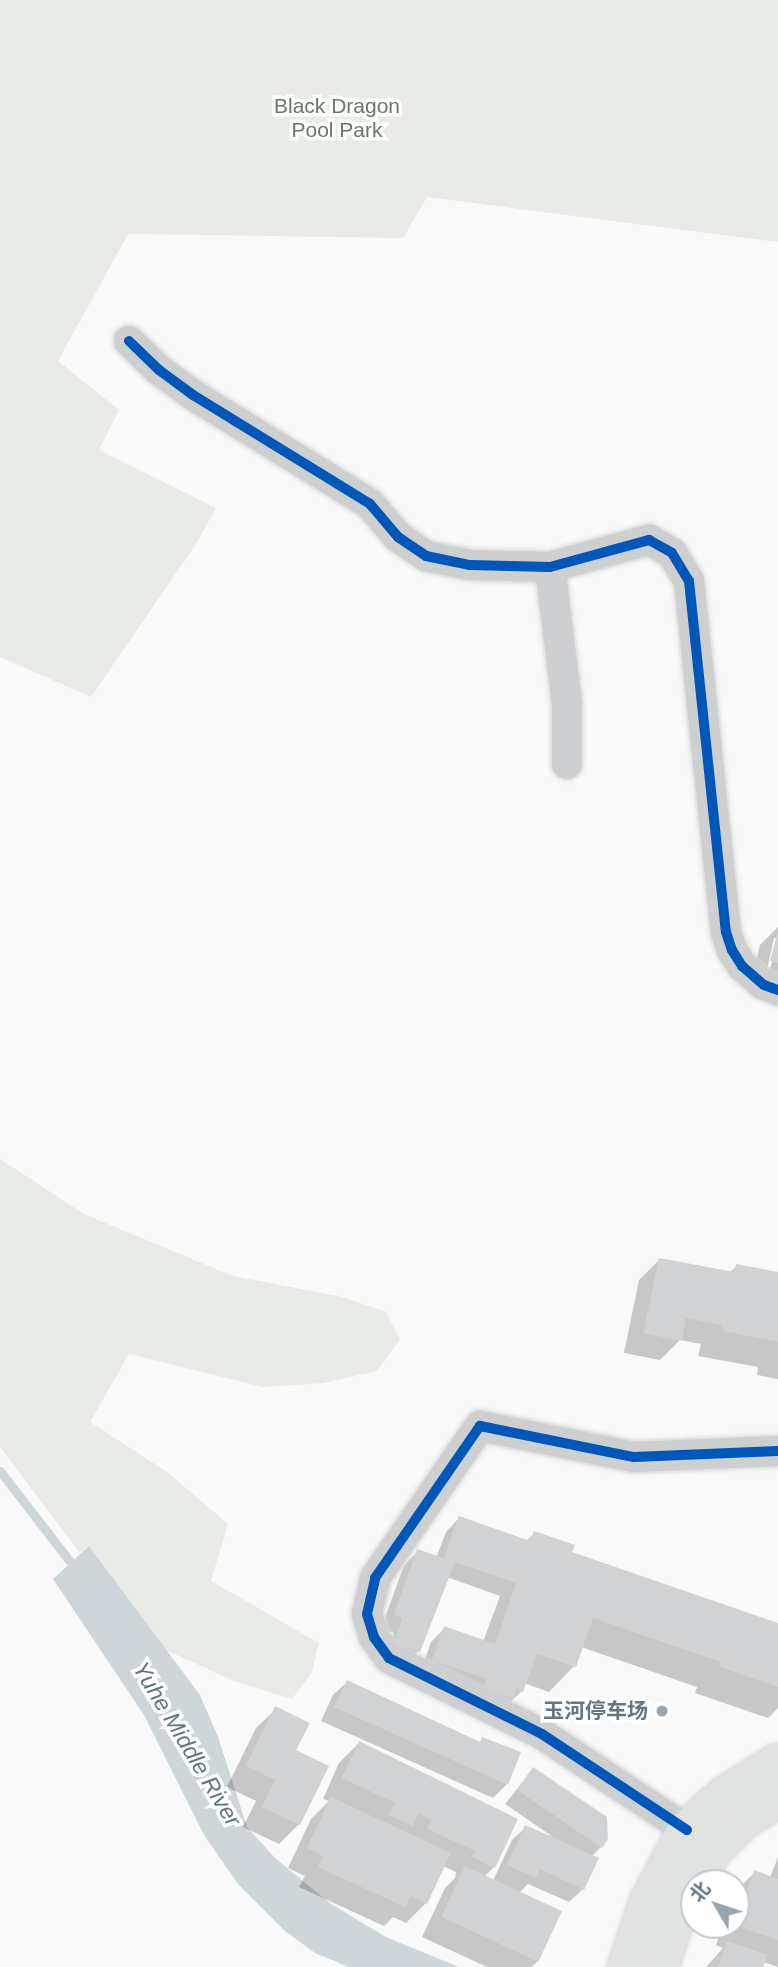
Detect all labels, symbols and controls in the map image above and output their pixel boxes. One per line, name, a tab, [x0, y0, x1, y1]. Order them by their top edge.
park label: Black Dragon Pool Park	[274, 93, 400, 143]
water label: Yuhe Middle River	[127, 1657, 247, 1831]
place label: 玉河停车场	[543, 1698, 648, 1724]
marker: 玉河停车场	[654, 1703, 670, 1719]
north arrow	[680, 1869, 750, 1939]
text: 北	[686, 1878, 714, 1906]

